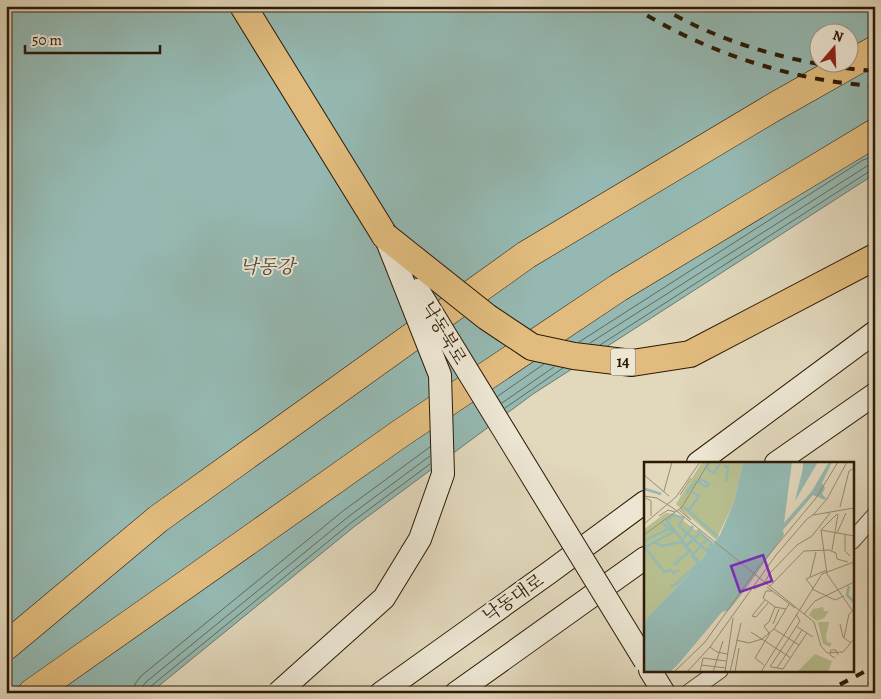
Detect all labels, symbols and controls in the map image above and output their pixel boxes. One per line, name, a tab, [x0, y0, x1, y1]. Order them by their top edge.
scale bar	[25, 22, 160, 54]
north arrow	[808, 22, 858, 72]
text: N	[830, 26, 846, 47]
text: 50 m	[32, 30, 62, 50]
water label: 낙동강	[239, 254, 297, 280]
street label: 낙동북로	[416, 297, 472, 369]
road number: 14	[610, 348, 636, 376]
inset map	[644, 462, 854, 672]
street label: 낙동대로	[478, 568, 548, 628]

